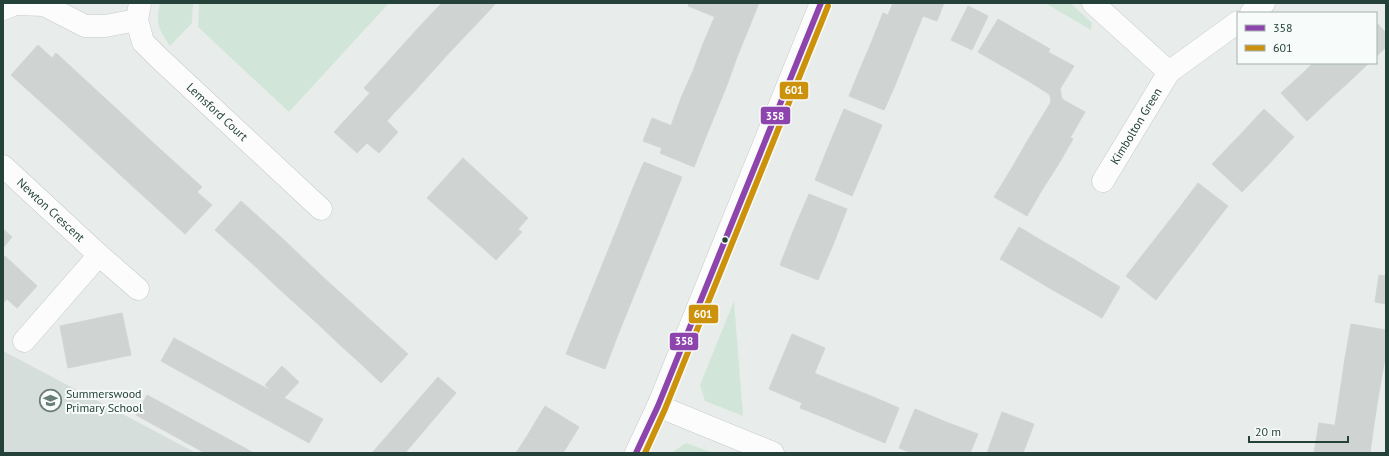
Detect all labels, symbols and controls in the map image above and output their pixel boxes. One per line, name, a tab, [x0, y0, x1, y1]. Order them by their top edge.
legend	[1237, 12, 1377, 64]
text: 358	[1273, 20, 1293, 35]
text: 601	[1273, 40, 1293, 55]
street label: Lemsford Court	[184, 80, 251, 144]
line badge: 601	[779, 81, 809, 100]
text: 601	[785, 83, 803, 97]
street label: Kimbolton Green	[1107, 85, 1165, 167]
line badge: 358	[760, 106, 791, 125]
text: 358	[766, 109, 784, 123]
street label: Newton Crescent	[14, 175, 88, 245]
unlabelled marker	[720, 235, 730, 245]
line badge: 601	[688, 304, 719, 324]
text: 601	[694, 307, 712, 321]
line badge: 358	[669, 332, 699, 351]
text: 358	[675, 334, 693, 348]
place label: Summerswood Primary School	[66, 386, 143, 415]
school or university icon: Summerswood Primary School	[37, 388, 63, 414]
scale bar	[1249, 418, 1348, 444]
text: 20 m	[1255, 424, 1281, 439]

